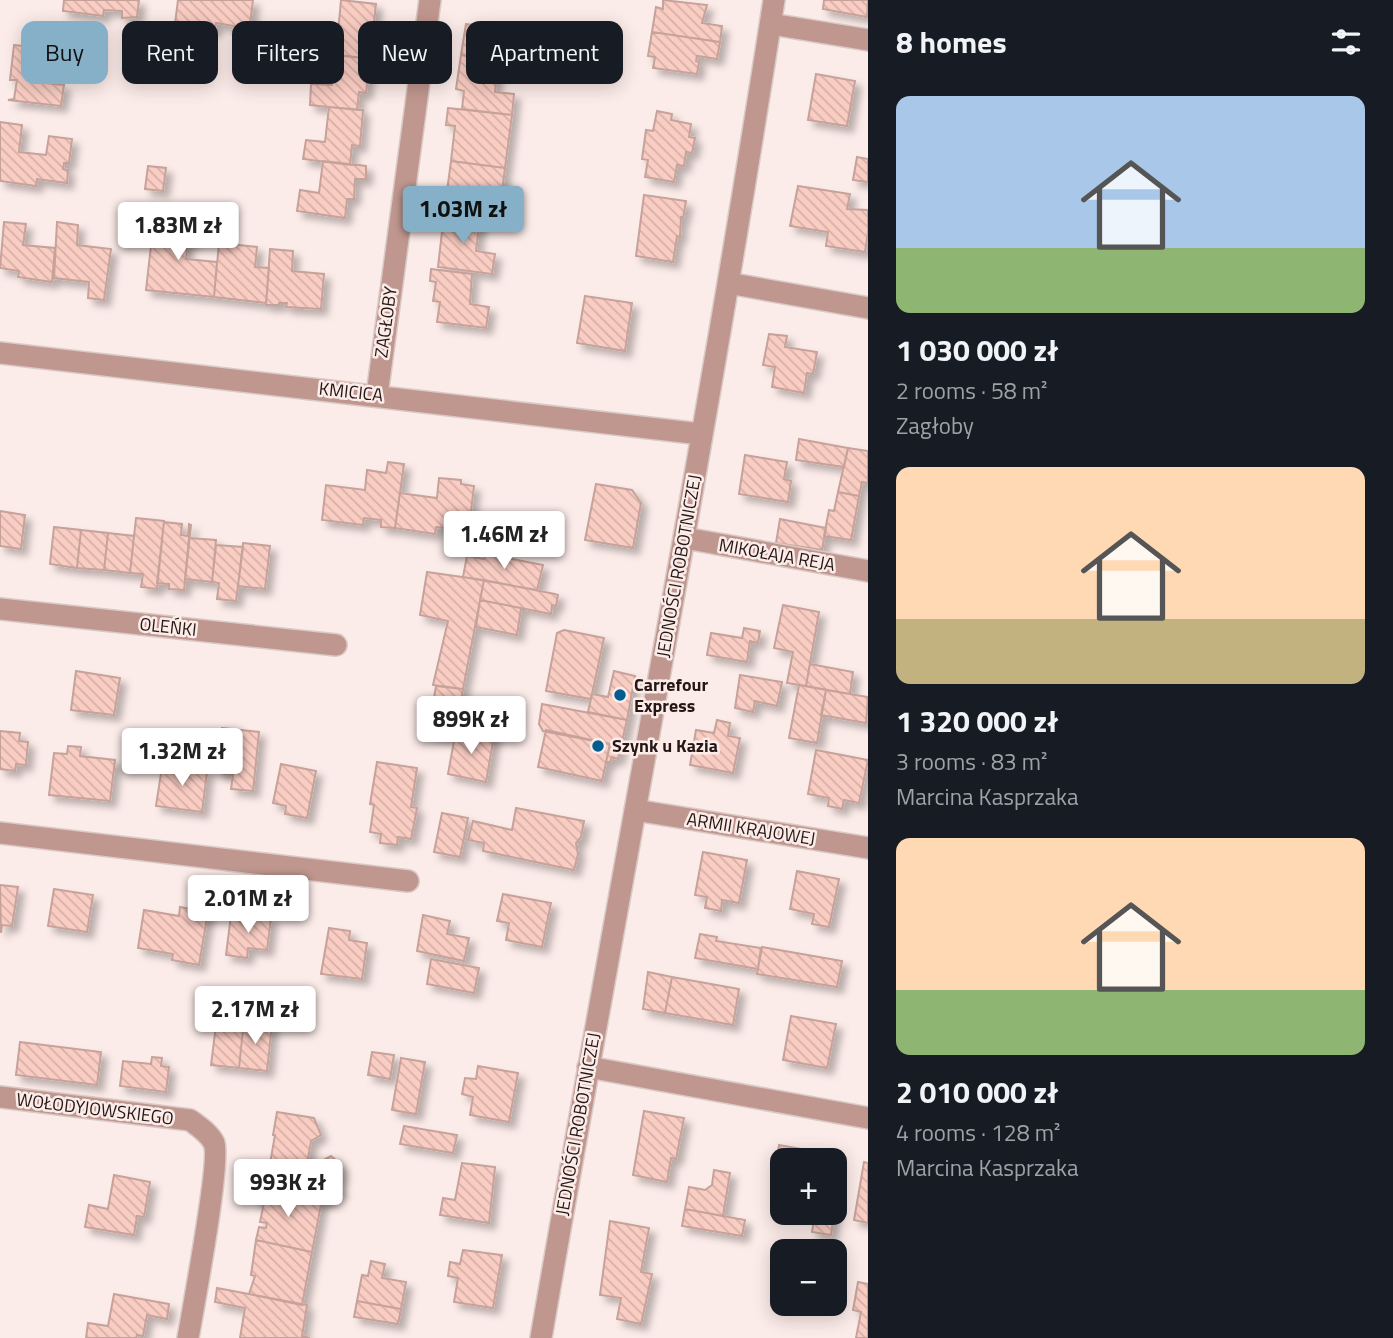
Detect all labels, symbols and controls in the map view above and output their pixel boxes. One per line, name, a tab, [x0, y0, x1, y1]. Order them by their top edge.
text: 8 homes	[896, 19, 1007, 65]
chip: Buy	[21, 21, 108, 84]
chip: Rent	[122, 21, 218, 84]
chip: Filters	[232, 21, 344, 84]
chip: New	[358, 21, 452, 84]
chip: Apartment	[466, 21, 623, 84]
icon: filters	[1327, 23, 1365, 61]
icon: home	[1068, 142, 1194, 268]
pin: 1.03M zł	[391, 187, 535, 246]
text: 1.03M zł	[419, 191, 507, 226]
pin: 1.83M zł	[106, 202, 250, 262]
text: 1.83M zł	[134, 207, 222, 242]
street label: ZAGŁOBY	[367, 284, 404, 359]
text: 1 030 000 zł	[896, 327, 1058, 373]
text: 2 rooms · 58 m²	[896, 373, 1047, 408]
street label: KMICICA	[318, 375, 385, 408]
text: Zagłoby	[896, 408, 974, 443]
street label: JEDNOŚCI ROBOTNICZEJ	[649, 472, 708, 659]
pin: 1.46M zł	[432, 512, 576, 571]
icon: home	[1068, 513, 1194, 639]
text: 1.46M zł	[460, 516, 548, 551]
street label: MIKOŁAJA REJA	[717, 531, 838, 578]
street label: OLEŃKI	[138, 610, 198, 643]
place label: Carrefour Express	[634, 671, 708, 719]
marker: Carrefour Express	[612, 687, 628, 703]
pin: 899K zł	[406, 696, 536, 756]
text: 1 320 000 zł	[896, 698, 1058, 744]
text: 899K zł	[433, 701, 509, 736]
pin: 1.32M zł	[110, 728, 254, 788]
place label: Szynk u Kazia	[612, 732, 718, 759]
text: 1.32M zł	[138, 733, 226, 768]
marker: Szynk u Kazia	[590, 738, 606, 754]
text: 3 rooms · 83 m²	[896, 744, 1047, 779]
text: Marcina Kasprzaka	[896, 779, 1078, 814]
street label: ARMII KRAJOWEJ	[685, 805, 817, 852]
pin: 2.01M zł	[176, 876, 320, 935]
text: 2.01M zł	[204, 880, 292, 915]
icon: home	[1068, 884, 1194, 1010]
pin: 2.17M zł	[183, 986, 327, 1046]
text: 2.17M zł	[211, 991, 299, 1026]
street label: JEDNOŚCI ROBOTNICZEJ	[548, 1030, 607, 1217]
text: 2 010 000 zł	[896, 1069, 1058, 1115]
street label: WOŁODYJOWSKIEGO	[15, 1085, 175, 1132]
text: 4 rooms · 128 m²	[896, 1115, 1060, 1150]
map controls	[770, 1148, 847, 1316]
button: +	[770, 1148, 847, 1225]
text: Marcina Kasprzaka	[896, 1150, 1078, 1185]
pin: 993K zł	[223, 1160, 353, 1219]
text: 993K zł	[250, 1164, 326, 1199]
button: −	[770, 1239, 847, 1316]

